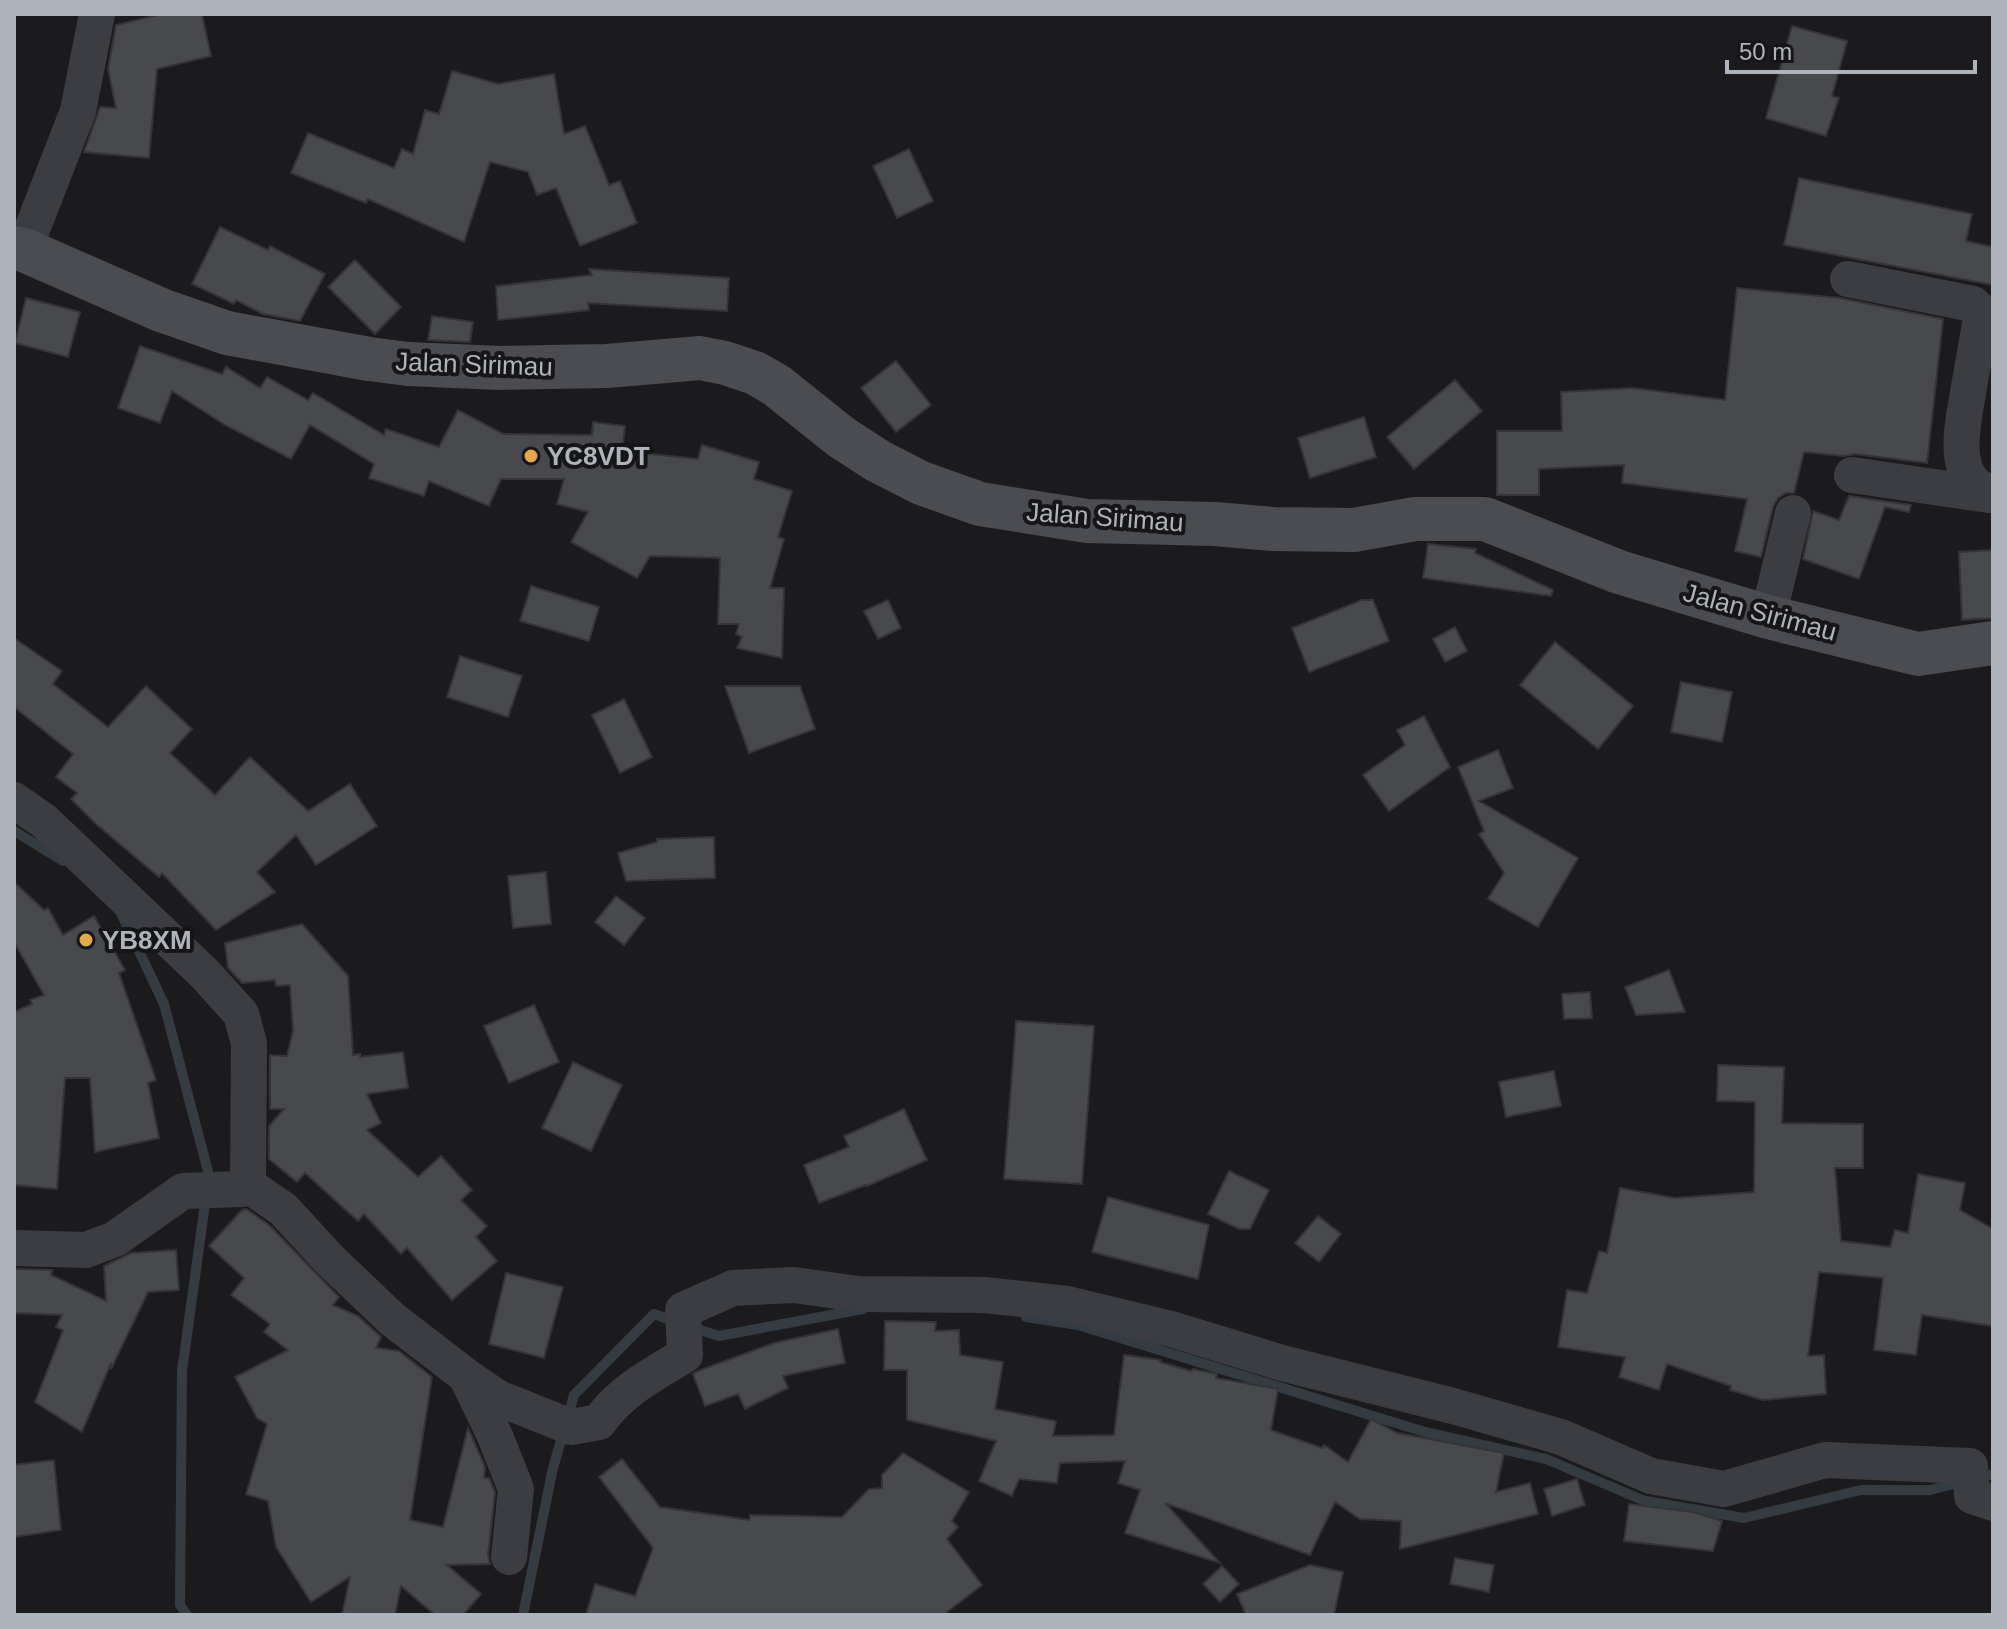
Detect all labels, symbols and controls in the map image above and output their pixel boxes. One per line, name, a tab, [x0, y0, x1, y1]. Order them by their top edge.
scale bar	[1727, 24, 1975, 74]
text: 50 m	[1739, 38, 1792, 65]
street label: Jalan Sirimau	[395, 346, 553, 382]
place label: YC8VDT	[547, 441, 650, 471]
marker: YC8VDT	[522, 447, 540, 465]
street label: Jalan Sirimau	[1025, 497, 1185, 537]
street label: Jalan Sirimau	[1680, 577, 1840, 647]
place label: YB8XM	[102, 925, 192, 955]
marker: YB8XM	[77, 931, 95, 949]

